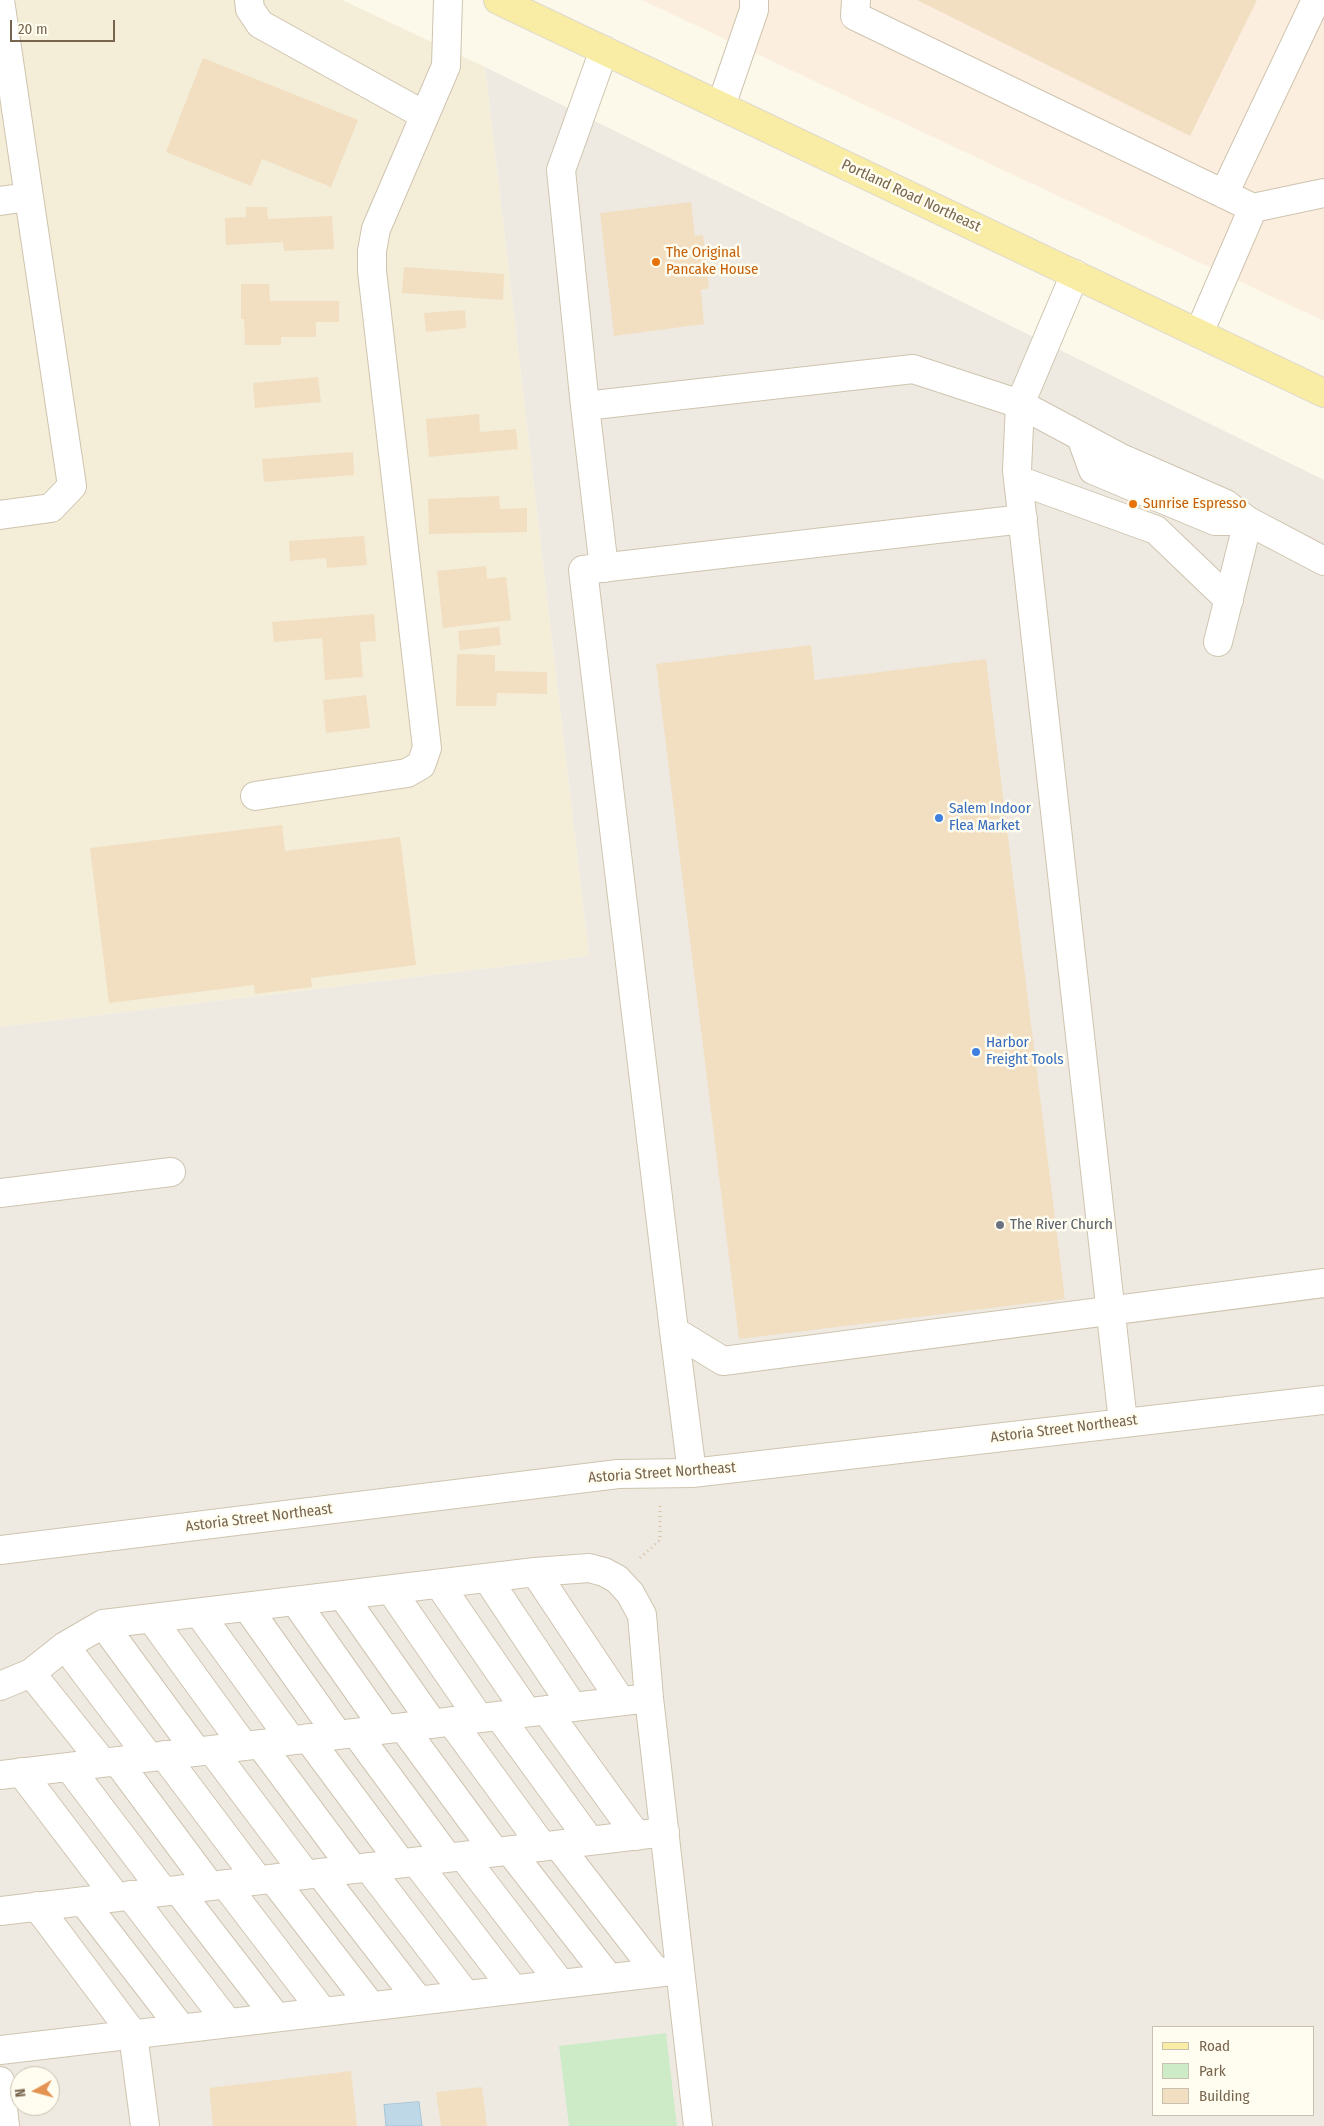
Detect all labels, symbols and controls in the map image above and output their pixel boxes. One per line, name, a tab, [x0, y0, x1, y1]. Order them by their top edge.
scale bar	[12, 10, 118, 42]
text: 20 m	[18, 20, 48, 38]
street label: Portland Road Northeast	[839, 156, 983, 236]
place label: The Original Pancake House	[666, 244, 758, 279]
marker: The Original Pancake House	[650, 256, 662, 268]
place label: Sunrise Espresso	[1143, 495, 1247, 513]
marker: Sunrise Espresso	[1127, 498, 1139, 510]
place label: Salem Indoor Flea Market	[949, 800, 1031, 835]
marker: Salem Indoor Flea Market	[933, 812, 945, 824]
place label: Harbor Freight Tools	[986, 1034, 1064, 1069]
marker: Harbor Freight Tools	[970, 1046, 982, 1058]
place label: The River Church	[1010, 1216, 1113, 1234]
marker: The River Church	[994, 1219, 1006, 1231]
street label: Astoria Street Northeast	[989, 1411, 1139, 1447]
street label: Astoria Street Northeast	[588, 1459, 736, 1487]
street label: Astoria Street Northeast	[184, 1500, 334, 1536]
legend	[1152, 2026, 1314, 2116]
text: Road	[1199, 2037, 1230, 2055]
text: Park	[1199, 2062, 1226, 2080]
north arrow	[10, 2066, 60, 2116]
text: Building	[1199, 2087, 1250, 2105]
text: N	[12, 2088, 30, 2098]

